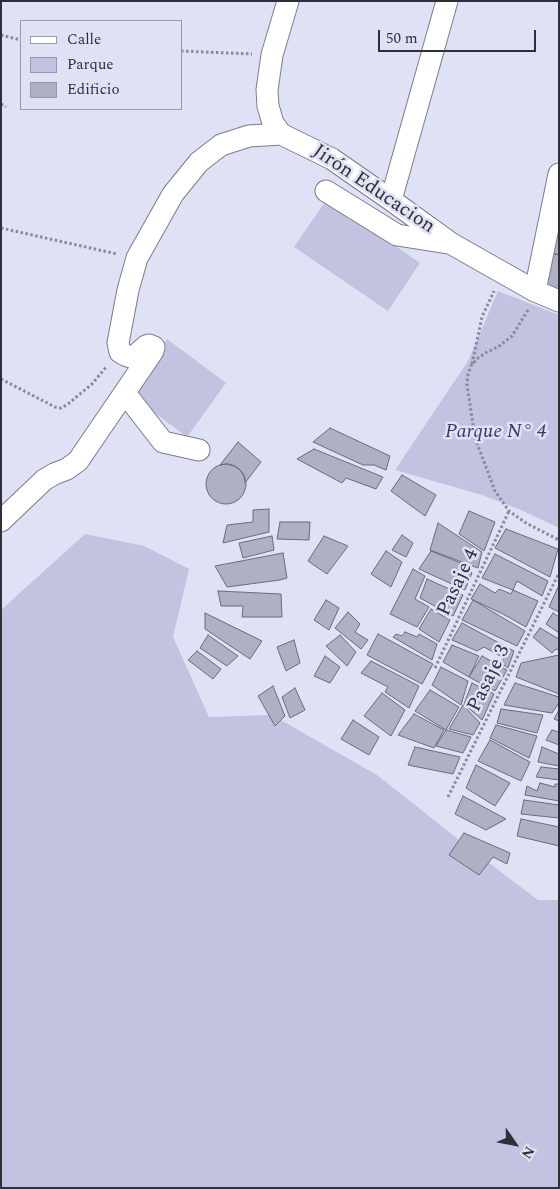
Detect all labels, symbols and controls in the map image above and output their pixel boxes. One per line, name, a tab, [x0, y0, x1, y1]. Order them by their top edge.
legend	[20, 20, 182, 110]
scale bar	[380, 20, 538, 52]
text: 50 m	[386, 27, 418, 50]
text: Calle	[67, 28, 101, 51]
text: Parque	[67, 53, 114, 76]
text: Edificio	[67, 78, 120, 101]
street label: Jirón Educacion	[307, 140, 439, 240]
park label: Parque N° 4	[445, 421, 547, 445]
street label: Pasaje 4	[433, 546, 485, 620]
street label: Pasaje 3	[464, 642, 516, 716]
north arrow	[490, 1119, 540, 1169]
text: N	[516, 1142, 540, 1163]

